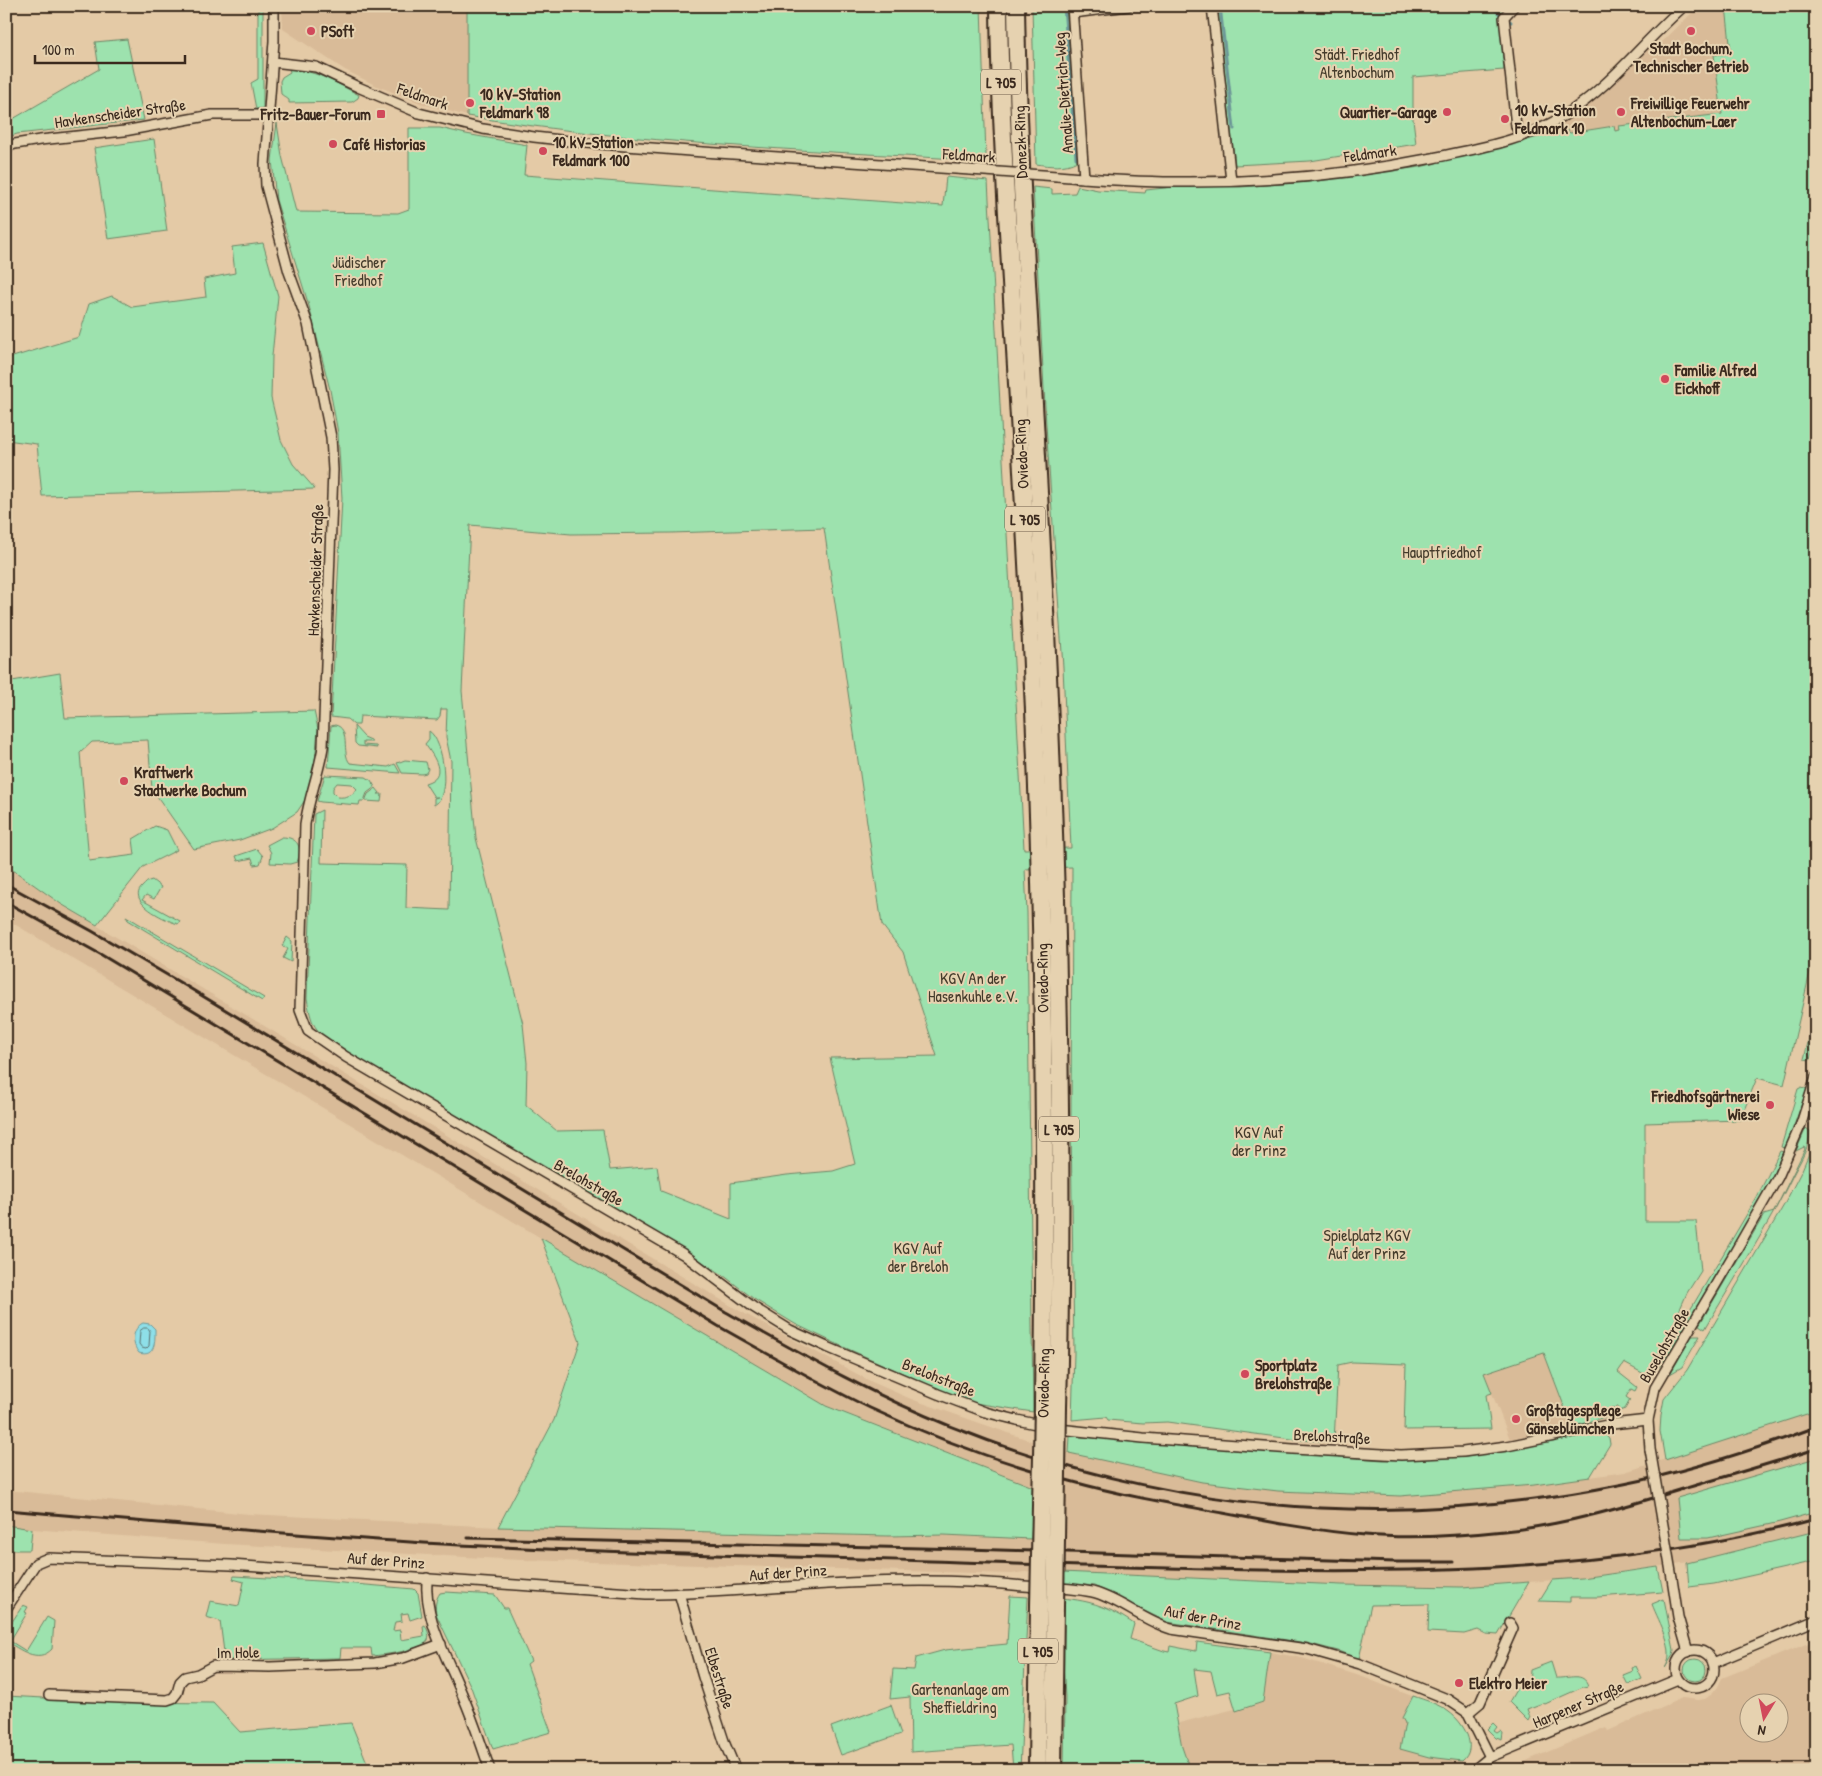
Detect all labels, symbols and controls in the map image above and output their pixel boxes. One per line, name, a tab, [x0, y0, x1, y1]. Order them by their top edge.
place label: PSoft	[321, 20, 354, 42]
marker: PSoft	[305, 25, 317, 37]
marker: Stadt Bochum, Technischer Betrieb	[1685, 25, 1697, 37]
scale bar	[35, 32, 185, 64]
street label: Amalie-Dietrich-Weg	[1048, 32, 1078, 154]
place label: Stadt Bochum, Technischer Betrieb	[1632, 37, 1749, 77]
text: 100 m	[42, 39, 75, 60]
park label: Städt. Friedhof Altenbochum	[1314, 43, 1400, 83]
road number: L 705	[981, 70, 1021, 94]
street label: Feldmark	[393, 77, 452, 115]
place label: 10 kV-Station Feldmark 98	[479, 83, 561, 123]
place label: Freiwillige Feuerwehr Altenbochum-Laer	[1630, 92, 1751, 132]
street label: Havkenscheider Straße	[53, 93, 188, 133]
marker: 10 kV-Station Feldmark 98	[464, 97, 476, 109]
place label: 10 kV-Station Feldmark 10	[1514, 99, 1596, 139]
place label: Quartier-Garage	[1340, 101, 1438, 124]
place label: Fritz-Bauer-Forum	[260, 103, 371, 125]
street label: Donezk-Ring	[1008, 105, 1032, 179]
marker: Quartier-Garage	[1441, 106, 1453, 118]
marker: Freiwillige Feuerwehr Altenbochum-Laer	[1615, 106, 1627, 118]
marker: Fritz-Bauer-Forum	[375, 108, 387, 120]
marker: 10 kV-Station Feldmark 10	[1499, 113, 1511, 125]
place label: 10 kV-Station Feldmark 100	[552, 131, 634, 171]
place label: Café Historias	[343, 133, 426, 155]
marker: Café Historias	[327, 138, 339, 150]
street label: Feldmark	[1341, 138, 1398, 168]
street label: Feldmark	[941, 142, 996, 168]
marker: 10 kV-Station Feldmark 100	[537, 145, 549, 157]
park label: Jüdischer Friedhof	[332, 251, 386, 291]
place label: Familie Alfred Eickhoff	[1674, 359, 1757, 399]
marker: Familie Alfred Eickhoff	[1659, 373, 1671, 385]
street label: Oviedo-Ring	[1008, 419, 1034, 489]
street label: Havkenscheider Straße	[302, 503, 328, 636]
road number: L 705	[1005, 506, 1045, 532]
park label: Hauptfriedhof	[1402, 541, 1482, 563]
place label: Kraftwerk Stadtwerke Bochum	[134, 761, 246, 801]
marker: Kraftwerk Stadtwerke Bochum	[118, 775, 130, 787]
street label: Oviedo-Ring	[1030, 943, 1054, 1013]
park label: KGV An der Hasenkuhle e.V.	[928, 967, 1018, 1007]
place label: Friedhofsgärtnerei Wiese	[1651, 1085, 1761, 1125]
marker: Friedhofsgärtnerei Wiese	[1764, 1099, 1776, 1111]
road number: L 705	[1039, 1116, 1079, 1142]
park label: KGV Auf der Prinz	[1232, 1121, 1286, 1161]
street label: Brelohstraße	[550, 1153, 628, 1211]
park label: Spielplatz KGV Auf der Prinz	[1324, 1224, 1410, 1264]
park label: KGV Auf der Breloh	[888, 1237, 949, 1277]
street label: Buselohstraße	[1634, 1303, 1695, 1387]
street label: Oviedo-Ring	[1031, 1348, 1055, 1418]
street label: Brelohstraße	[899, 1352, 979, 1402]
place label: Sportplatz Brelohstraße	[1255, 1354, 1333, 1395]
marker: Sportplatz Brelohstraße	[1239, 1368, 1251, 1380]
place label: Großtagespflege Gänseblümchen	[1526, 1399, 1622, 1439]
marker: Großtagespflege Gänseblümchen	[1510, 1413, 1522, 1425]
street label: Brelohstraße	[1293, 1423, 1372, 1449]
street label: Auf der Prinz	[347, 1546, 426, 1574]
street label: Auf der Prinz	[749, 1558, 828, 1586]
street label: Auf der Prinz	[1163, 1599, 1243, 1635]
road number: L 705	[1018, 1638, 1058, 1664]
street label: Im Hole	[216, 1641, 260, 1663]
street label: Elbestraße	[700, 1645, 740, 1712]
place label: Elektro Meier	[1469, 1672, 1548, 1694]
street label: Harpener Straße	[1529, 1675, 1627, 1733]
marker: Elektro Meier	[1453, 1677, 1465, 1689]
park label: Gartenanlage am Sheffieldring	[911, 1678, 1009, 1718]
north arrow	[1740, 1694, 1790, 1744]
text: N	[1756, 1721, 1767, 1741]

